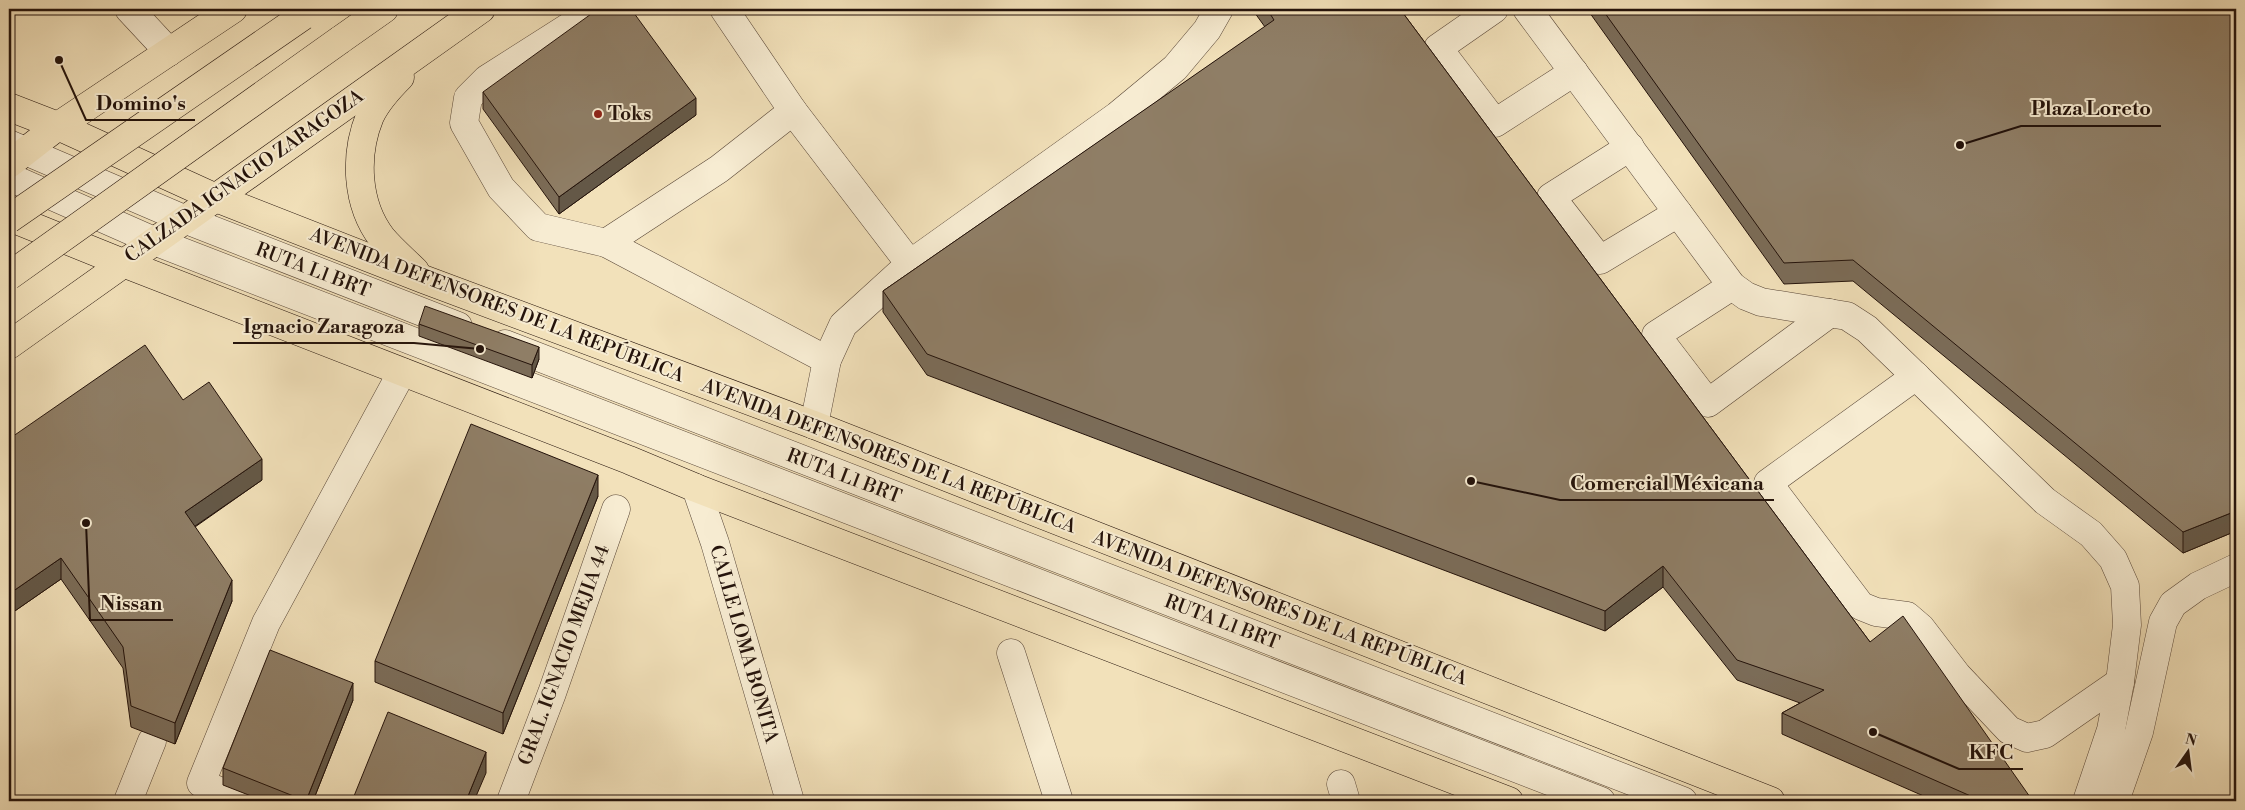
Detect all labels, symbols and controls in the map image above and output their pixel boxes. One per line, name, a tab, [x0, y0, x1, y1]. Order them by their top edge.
street label: CALZADA IGNACIO ZARAGOZA	[120, 84, 369, 268]
callout: Domino's	[86, 85, 195, 120]
callout: Plaza Loreto	[2021, 91, 2161, 126]
text: Domino's	[96, 92, 186, 117]
text: Plaza Loreto	[2031, 97, 2151, 122]
place label: Toks	[608, 102, 651, 126]
marker: Toks	[592, 108, 604, 120]
street label: AVENIDA DEFENSORES DE LA REPÚBLICA	[305, 221, 689, 388]
street label: RUTA L1 BRT	[252, 237, 374, 303]
callout: Ignacio Zaragoza	[233, 308, 414, 343]
text: Ignacio Zaragoza	[243, 315, 405, 340]
street label: AVENIDA DEFENSORES DE LA REPÚBLICA	[697, 372, 1081, 539]
street label: RUTA L1 BRT	[783, 443, 905, 509]
callout: Comercial Méxicana	[1560, 465, 1774, 500]
text: Comercial Méxicana	[1570, 472, 1764, 497]
street label: AVENIDA DEFENSORES DE LA REPÚBLICA	[1088, 524, 1472, 691]
street label: GRAL. IGNACIO MEJIA 44	[513, 542, 615, 768]
street label: CALLE LOMA BONITA	[704, 542, 784, 747]
callout: Nissan	[90, 585, 173, 620]
street label: RUTA L1 BRT	[1161, 589, 1283, 655]
text: Nissan	[100, 592, 163, 617]
north arrow	[2162, 728, 2212, 778]
text: N	[2183, 730, 2198, 750]
callout: KFC	[1959, 734, 2023, 769]
text: KFC	[1969, 741, 2013, 766]

